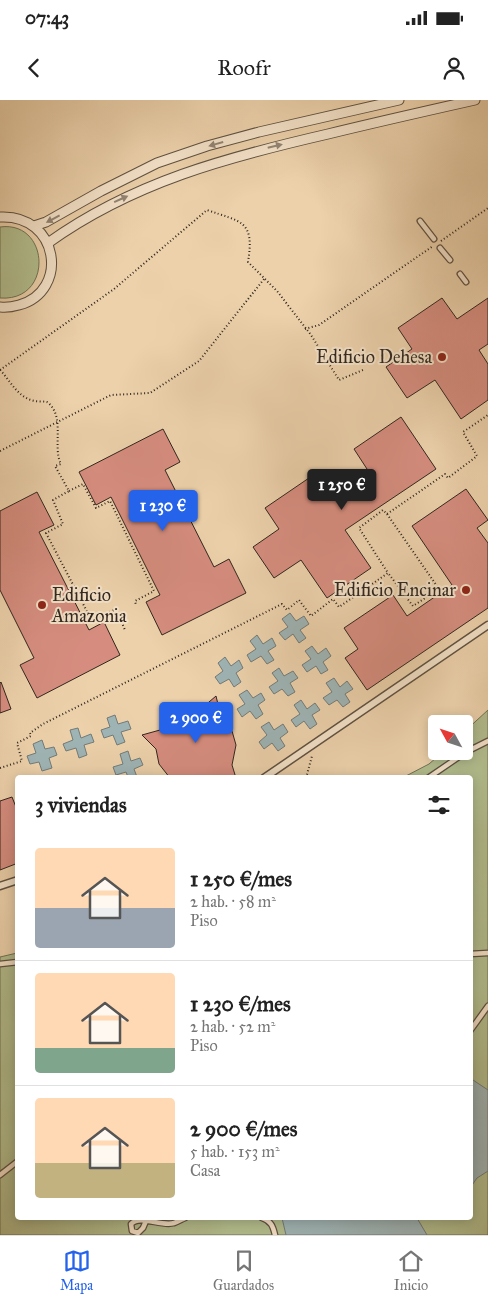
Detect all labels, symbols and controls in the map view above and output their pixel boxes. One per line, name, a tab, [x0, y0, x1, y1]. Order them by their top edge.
text: 07:43	[25, 6, 69, 29]
icon: back	[20, 54, 48, 82]
text: Roofr	[217, 54, 271, 81]
icon: person	[440, 54, 468, 82]
one-way arrow	[208, 140, 223, 148]
one-way arrow	[267, 142, 282, 150]
one-way arrow	[114, 195, 128, 203]
one-way arrow	[46, 214, 59, 223]
place label: Edificio Dehesa	[316, 346, 432, 368]
marker: Edificio Dehesa	[436, 351, 448, 363]
pin: 1 250 €	[296, 468, 388, 511]
text: 1 250 €	[318, 475, 366, 494]
pin: 1 230 €	[117, 490, 209, 532]
text: 1 230 €	[140, 496, 186, 515]
place label: Edificio Encinar	[334, 579, 456, 601]
place label: Edificio Amazonia	[51, 584, 127, 627]
marker: Edificio Encinar	[460, 584, 472, 596]
marker: Edificio Amazonia	[36, 599, 48, 611]
pin: 2 900 €	[150, 702, 242, 744]
text: 2 900 €	[170, 708, 222, 727]
north arrow	[428, 715, 472, 760]
map controls	[428, 715, 473, 760]
icon: filters	[425, 791, 453, 819]
text: 3 viviendas	[35, 792, 127, 818]
text: 1 250 €/mes	[190, 866, 292, 892]
icon: home	[75, 868, 135, 928]
text: 2 hab. · 58 m²	[190, 892, 276, 911]
text: Piso	[190, 911, 218, 930]
text: 1 230 €/mes	[190, 991, 291, 1017]
icon: home	[75, 993, 135, 1053]
text: 2 hab. · 52 m²	[190, 1017, 275, 1036]
text: Piso	[190, 1036, 218, 1055]
text: 2 900 €/mes	[190, 1116, 298, 1142]
icon: home	[75, 1118, 135, 1178]
text: 5 hab. · 153 m²	[190, 1142, 280, 1161]
text: Casa	[190, 1161, 220, 1180]
tab: Mapa	[60, 1247, 93, 1294]
tab: Guardados	[213, 1247, 274, 1294]
tab: Inicio	[394, 1247, 428, 1294]

